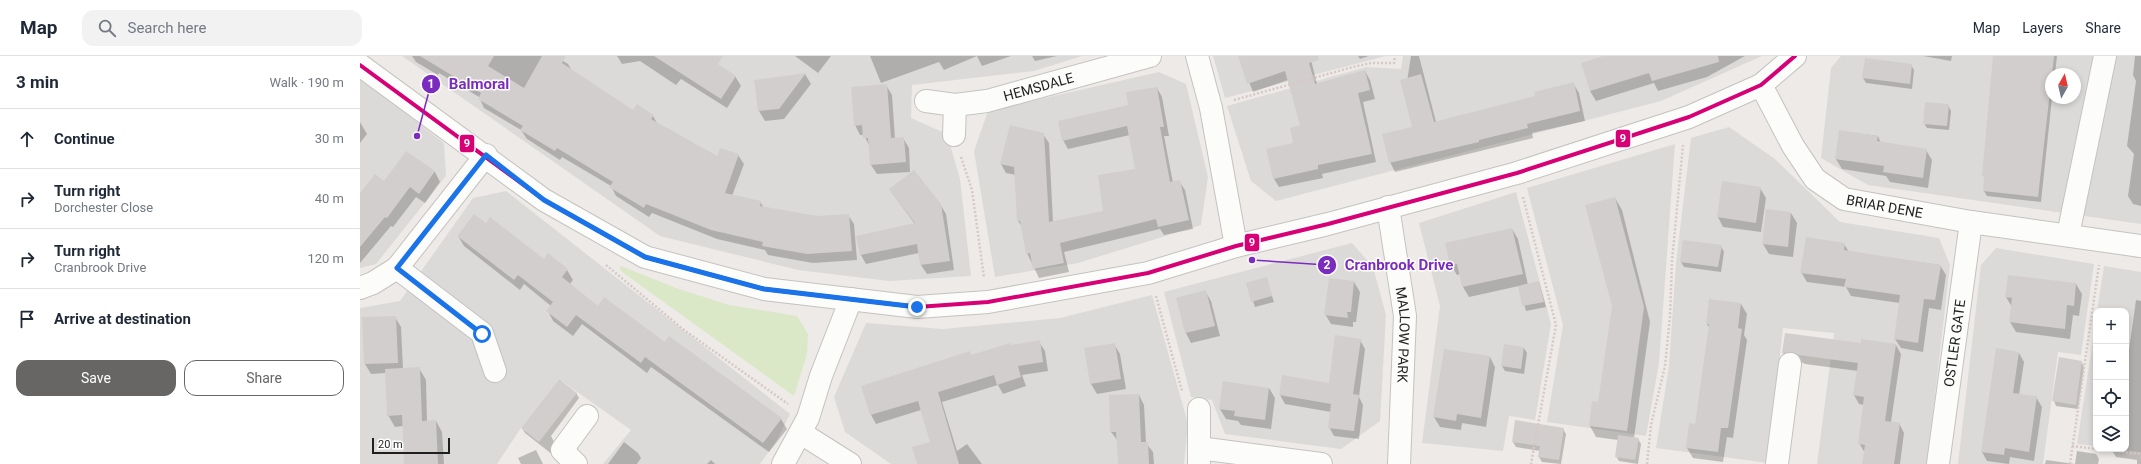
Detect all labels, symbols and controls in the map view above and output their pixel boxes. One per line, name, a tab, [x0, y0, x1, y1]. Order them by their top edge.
search box	[82, 10, 362, 46]
text: Map	[20, 16, 58, 39]
icon: search	[96, 17, 118, 39]
text: Search here	[128, 19, 206, 37]
text: Map	[1973, 20, 2000, 36]
text: Layers	[2022, 20, 2063, 36]
text: Share	[2085, 20, 2121, 36]
north arrow	[2045, 68, 2081, 104]
street label: HEMSDALE	[1002, 69, 1076, 104]
callout: Balmoral	[421, 71, 517, 98]
text: 3 min	[16, 72, 59, 92]
text: Walk · 190 m	[269, 75, 344, 90]
text: Balmoral	[449, 75, 509, 93]
text: 1	[428, 77, 434, 91]
icon: ahead	[16, 128, 38, 150]
line badge: 9	[1615, 129, 1631, 148]
text: Continue	[54, 130, 115, 148]
text: 30 m	[315, 131, 344, 146]
text: 9	[1620, 132, 1626, 145]
line badge: 9	[459, 134, 475, 153]
text: 9	[464, 137, 470, 150]
text: Turn right	[54, 182, 120, 200]
icon: right	[16, 188, 38, 210]
text: 40 m	[315, 191, 344, 206]
street label: BRIAR DENE	[1845, 192, 1924, 221]
text: Dorchester Close	[54, 200, 153, 215]
line badge: 9	[1244, 233, 1260, 252]
text: 9	[1249, 236, 1255, 249]
text: Turn right	[54, 242, 120, 260]
icon: right	[16, 248, 38, 270]
text: 120 m	[307, 251, 344, 266]
callout: Cranbrook Drive	[1317, 252, 1462, 279]
text: Cranbrook Drive	[1345, 256, 1453, 274]
text: 2	[1324, 258, 1331, 272]
text: Cranbrook Drive	[54, 260, 146, 275]
street label: MALLOW PARK	[1393, 286, 1413, 383]
route end	[908, 298, 926, 316]
street label: OSTLER GATE	[1941, 298, 1968, 388]
icon: arrive	[16, 308, 38, 330]
map controls	[2093, 308, 2129, 452]
button: +	[2093, 308, 2129, 344]
text: Arrive at destination	[54, 310, 191, 328]
route start	[473, 325, 491, 343]
button: −	[2093, 344, 2129, 380]
button: Save	[16, 360, 176, 396]
button: Share	[184, 360, 344, 396]
button: locate	[2093, 380, 2129, 416]
button: layers	[2093, 416, 2129, 452]
scale bar	[372, 436, 450, 455]
text: 20 m	[378, 438, 403, 451]

